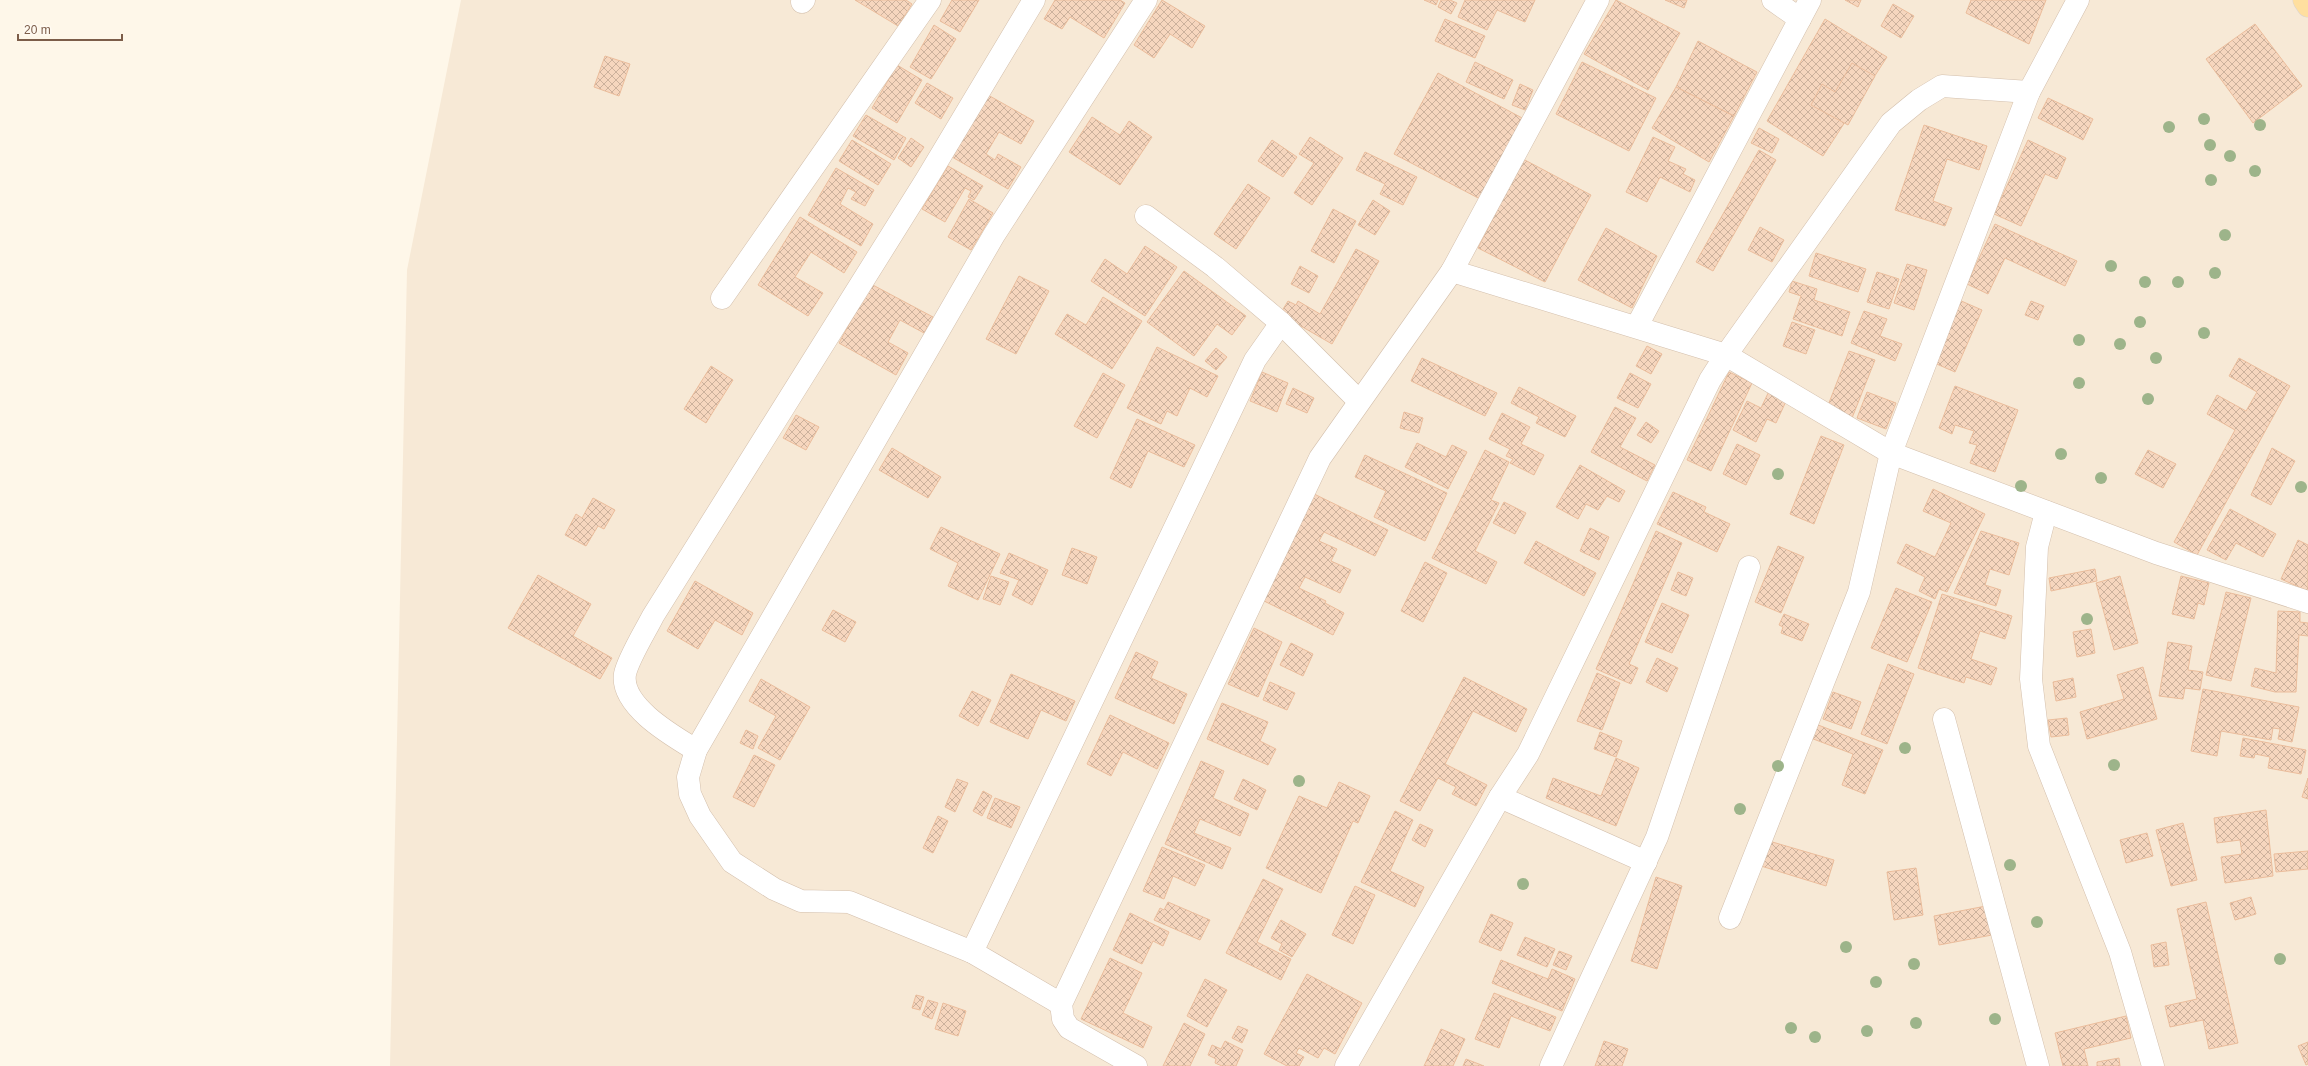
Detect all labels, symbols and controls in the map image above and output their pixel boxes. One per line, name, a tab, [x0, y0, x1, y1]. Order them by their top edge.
scale bar	[18, 16, 122, 42]
text: 20 m	[24, 23, 51, 37]

